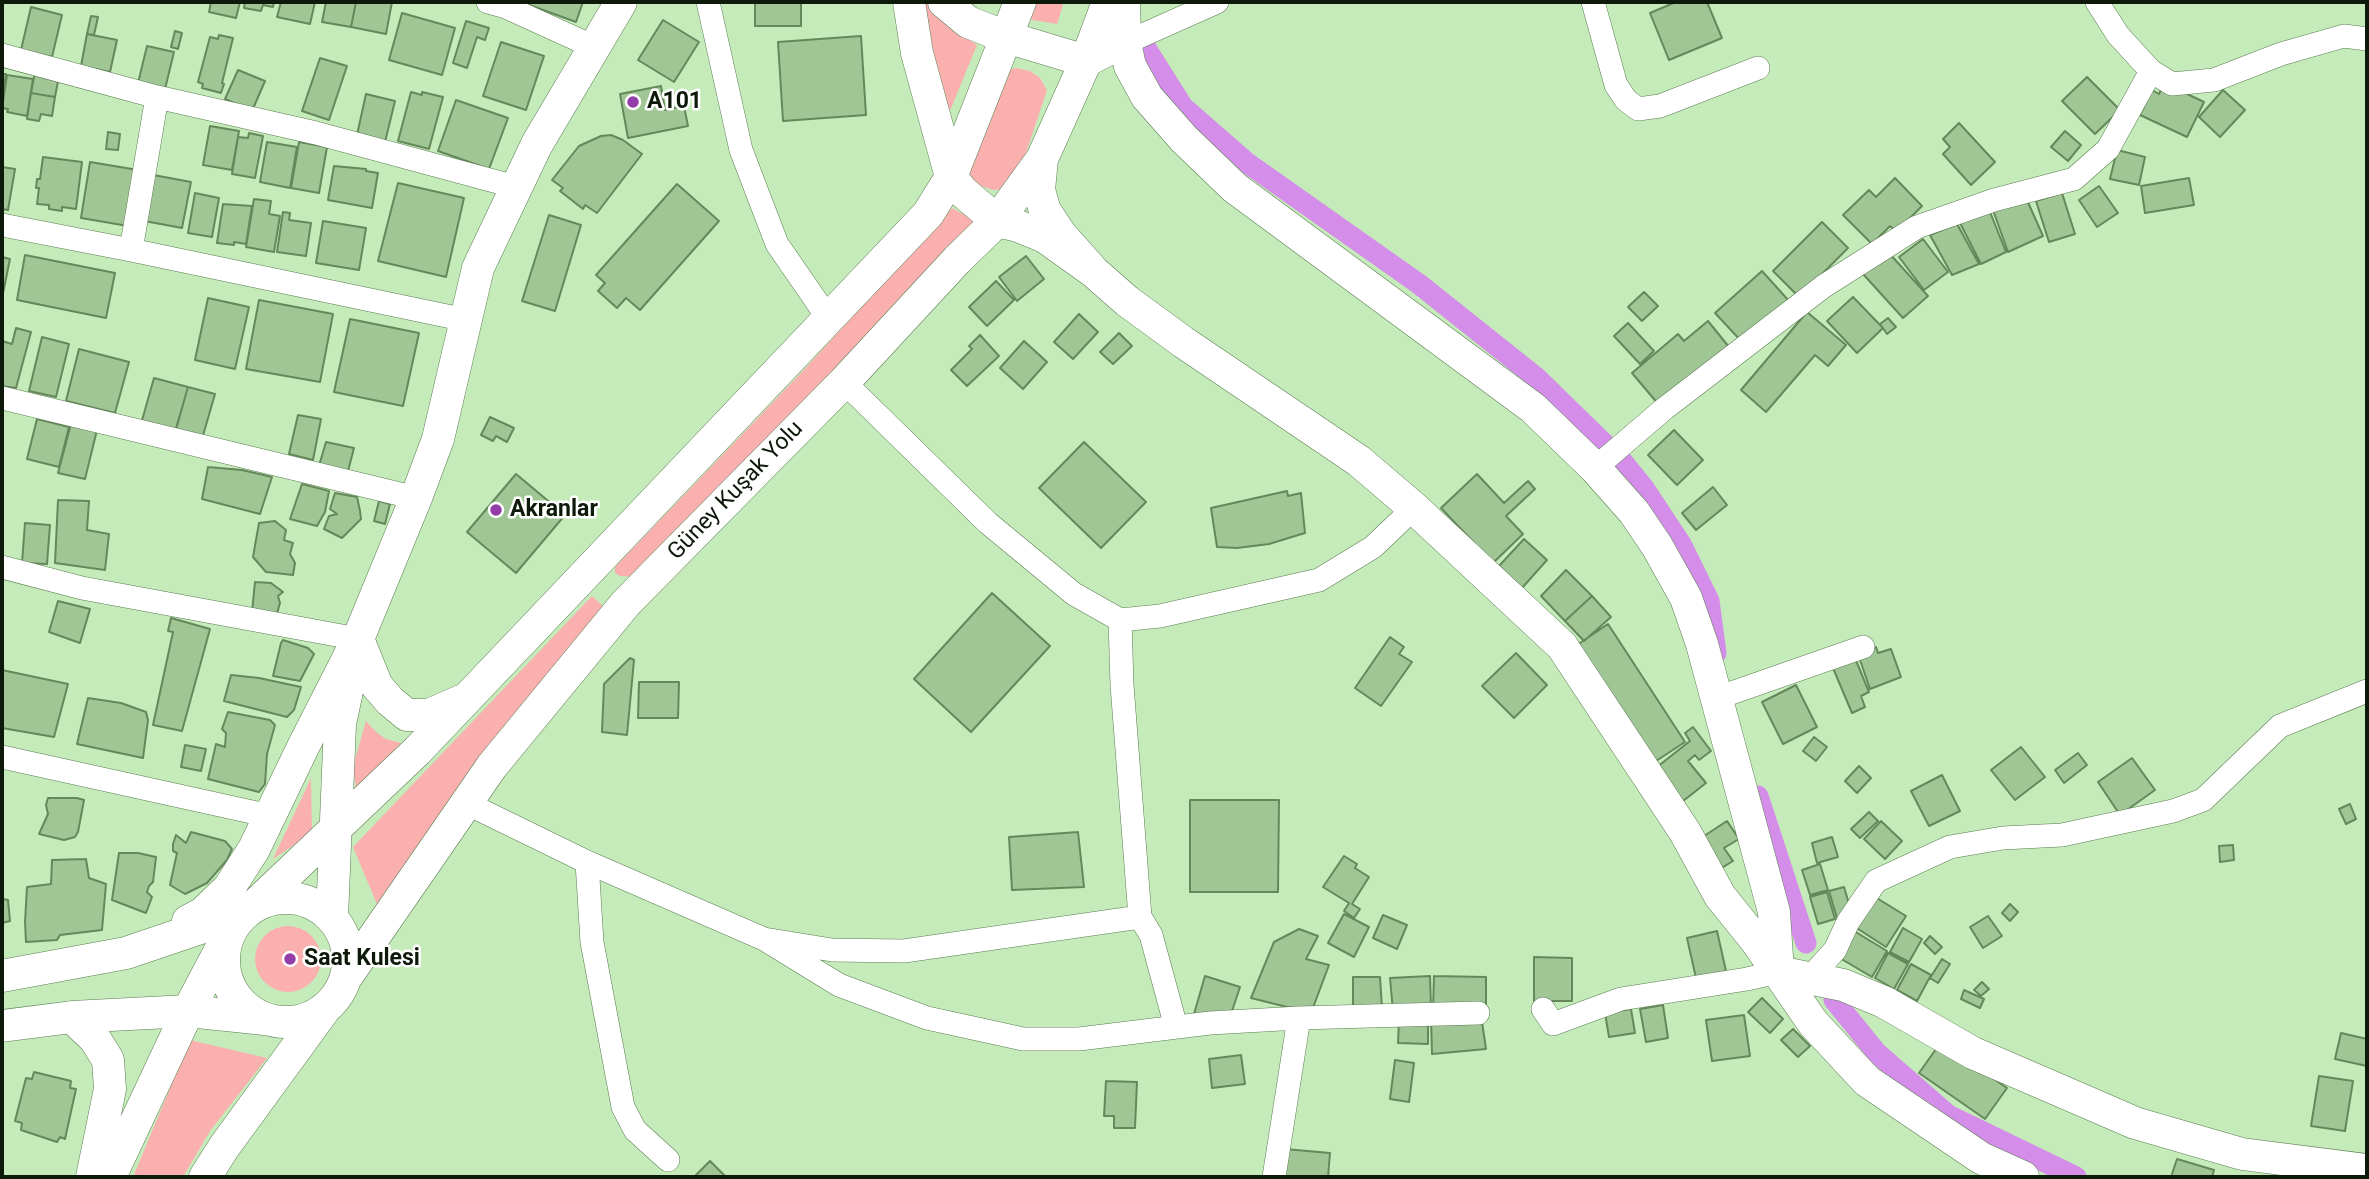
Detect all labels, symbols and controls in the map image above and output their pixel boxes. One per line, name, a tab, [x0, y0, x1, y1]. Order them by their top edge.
place label: A101	[647, 88, 702, 116]
marker: A101	[625, 94, 641, 110]
street label: Güney Kuşak Yolu	[663, 416, 809, 566]
place label: Akranlar	[510, 496, 598, 524]
marker: Akranlar	[488, 502, 504, 518]
place label: Saat Kulesi	[304, 945, 420, 973]
marker: Saat Kulesi	[282, 951, 298, 967]

